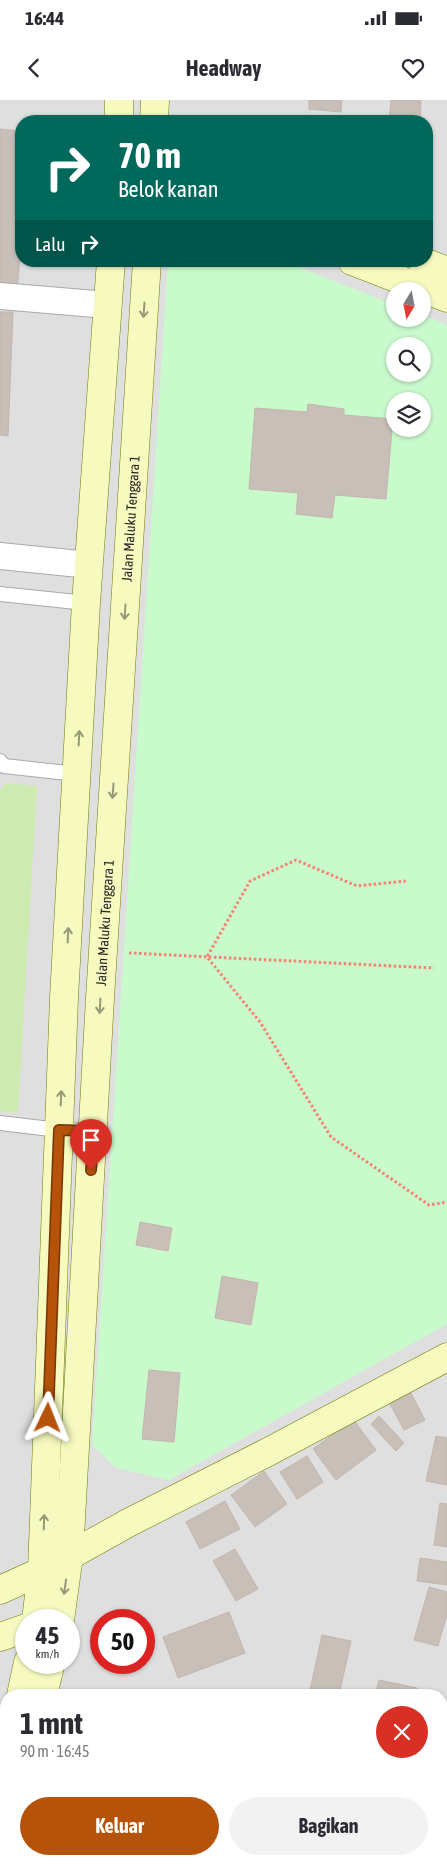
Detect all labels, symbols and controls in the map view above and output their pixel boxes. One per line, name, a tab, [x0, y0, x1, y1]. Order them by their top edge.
text: 16:44	[25, 7, 64, 29]
icon: back	[20, 54, 48, 82]
icon: heart	[399, 54, 427, 82]
text: Headway	[186, 55, 261, 81]
icon: right	[35, 135, 100, 200]
text: 70 m	[118, 135, 181, 175]
text: Belok kanan	[118, 176, 219, 202]
icon: right	[75, 230, 103, 258]
text: Lalu	[35, 233, 65, 255]
north arrow	[386, 282, 431, 328]
map controls	[386, 282, 431, 437]
one-way arrow	[140, 302, 149, 318]
button: search	[386, 337, 431, 382]
button: layers	[386, 392, 431, 437]
street label: Jalan Maluku Tenggara 1	[119, 455, 143, 582]
one-way arrow	[120, 603, 129, 619]
one-way arrow	[74, 730, 83, 746]
one-way arrow	[109, 783, 118, 799]
street label: Jalan Maluku Tenggara 1	[93, 859, 117, 986]
one-way arrow	[63, 928, 72, 944]
one-way arrow	[95, 998, 105, 1014]
one-way arrow	[56, 1090, 65, 1106]
pin	[70, 1119, 112, 1170]
icon: arrive	[77, 1126, 105, 1154]
position arrow	[21, 1391, 73, 1443]
one-way arrow	[40, 1515, 49, 1531]
one-way arrow	[60, 1578, 70, 1594]
speed limit sign: 50	[90, 1609, 155, 1674]
text: 45	[36, 1621, 59, 1649]
text: km/h	[36, 1647, 59, 1661]
text: 1 mnt	[20, 1706, 83, 1740]
button: close	[376, 1706, 428, 1758]
text: 90 m · 16:45	[20, 1742, 90, 1760]
button: Keluar	[20, 1797, 219, 1855]
button: Bagikan	[229, 1797, 428, 1855]

